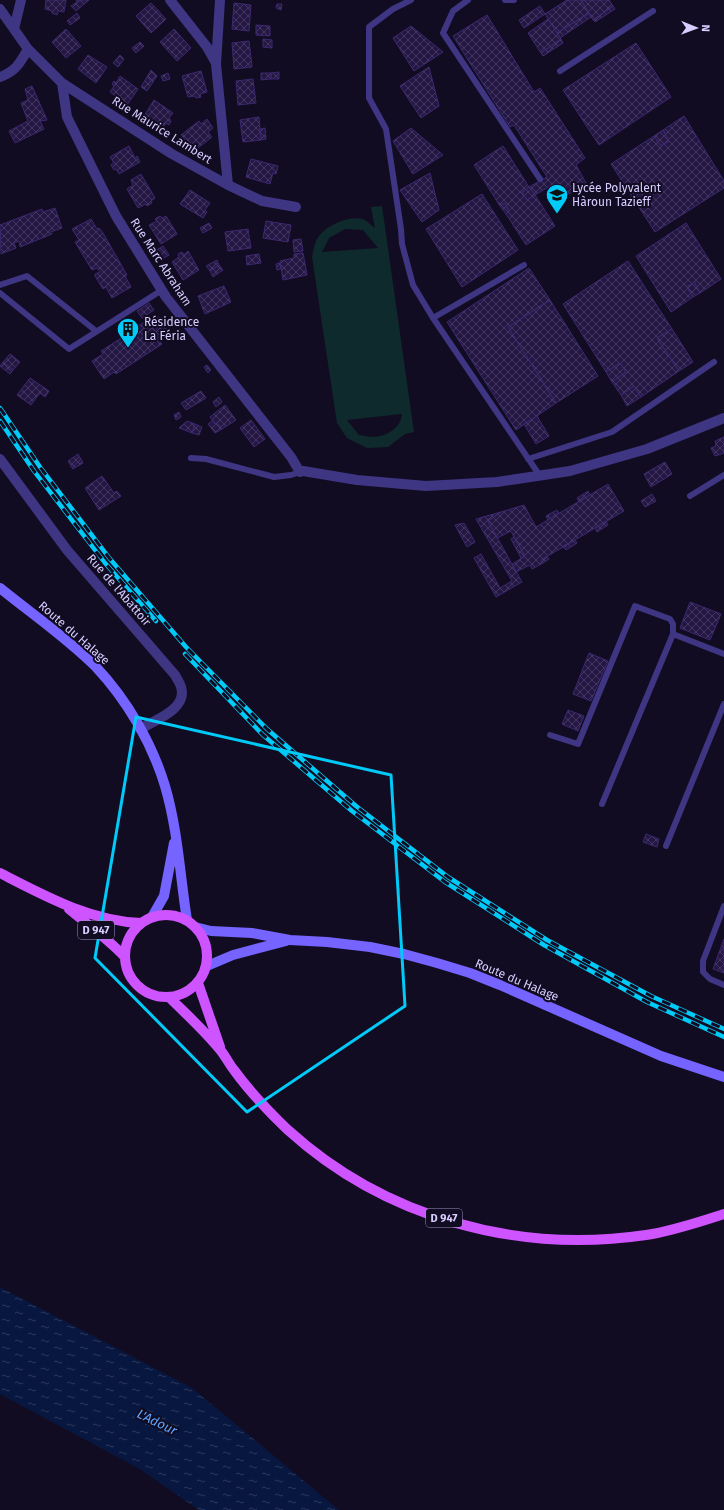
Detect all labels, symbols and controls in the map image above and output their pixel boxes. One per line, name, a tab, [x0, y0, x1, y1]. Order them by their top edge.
north arrow	[676, 8, 716, 48]
text: N	[699, 24, 712, 32]
street label: Rue Maurice Lambert	[109, 93, 215, 167]
place label: Lycée Polyvalent Hàroun Tazieff	[572, 181, 662, 209]
school or university icon: Lycée Polyvalent Hàroun Tazieff	[544, 182, 570, 215]
street label: Rue Marc Abraham	[127, 216, 195, 308]
place label: Résidence La Féria	[144, 315, 199, 343]
building icon: Résidence La Féria	[115, 316, 141, 349]
street label: Rue de l'Abattoir	[84, 551, 154, 629]
street label: Route du Halage	[36, 598, 112, 668]
road number: D 947	[78, 921, 114, 939]
street label: Route du Halage	[473, 956, 561, 1004]
road number: D 947	[426, 1209, 462, 1227]
water label: L'Adour	[135, 1406, 180, 1438]

